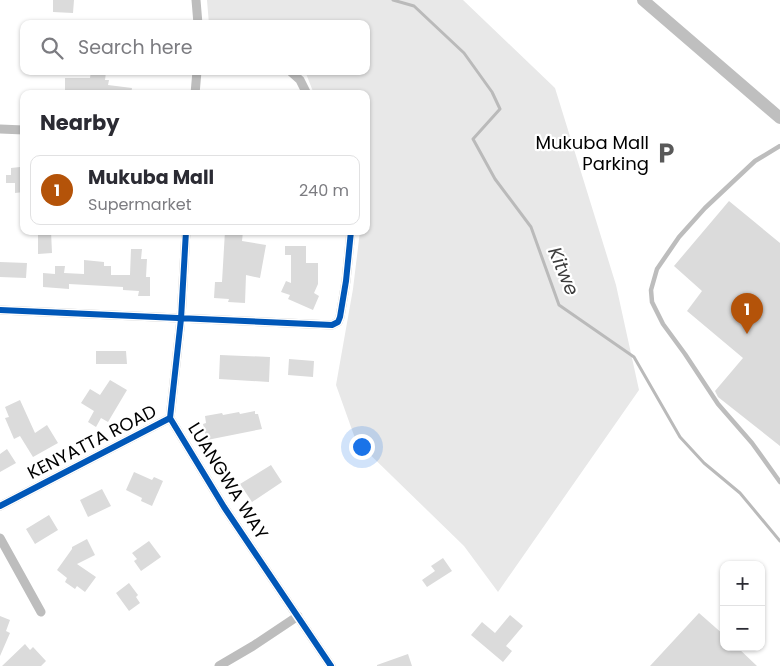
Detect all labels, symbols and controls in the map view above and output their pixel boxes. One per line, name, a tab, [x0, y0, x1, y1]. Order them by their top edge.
search box	[20, 20, 370, 75]
icon: search	[38, 34, 66, 62]
text: Search here	[78, 34, 192, 61]
text: Nearby	[40, 108, 120, 137]
place label: Mukuba Mall Parking	[536, 130, 649, 176]
parking icon: Mukuba Mall Parking	[653, 140, 679, 166]
text: Mukuba Mall	[88, 164, 214, 191]
text: 1	[54, 179, 60, 202]
text: 240 m	[299, 179, 349, 202]
text: Supermarket	[88, 193, 192, 216]
water label: Kitwe	[541, 243, 586, 300]
pin: 1	[731, 293, 763, 334]
street label: KENYATTA ROAD	[23, 398, 161, 485]
street label: LUANGWA WAY	[182, 418, 275, 544]
your location	[349, 434, 375, 460]
map controls	[720, 561, 765, 651]
button: +	[720, 561, 765, 606]
button: −	[720, 606, 765, 651]

